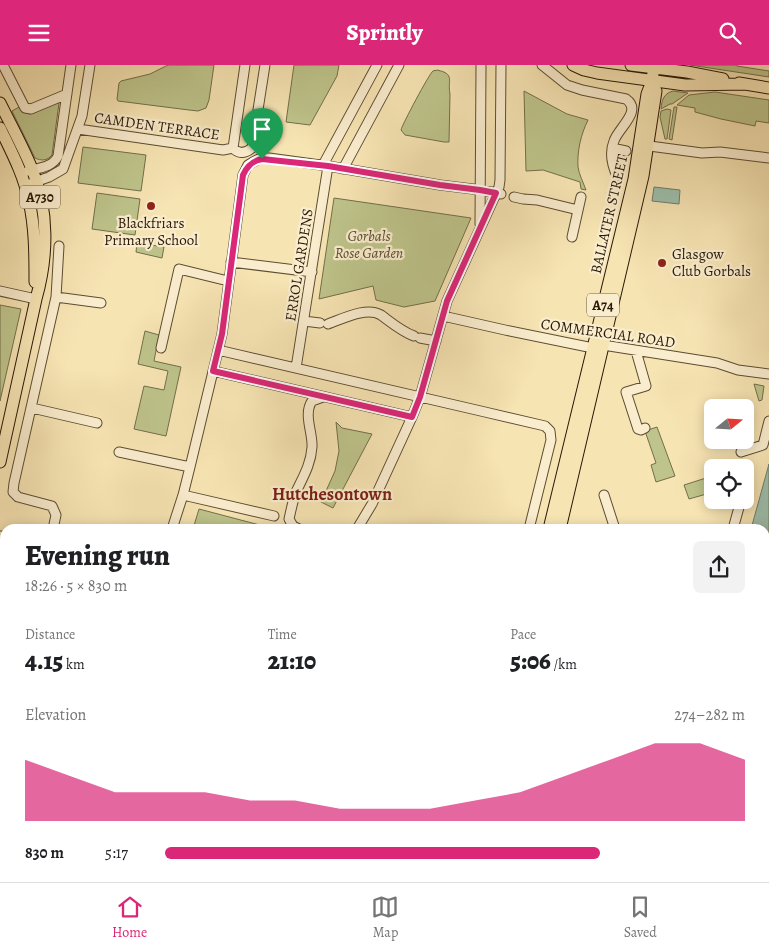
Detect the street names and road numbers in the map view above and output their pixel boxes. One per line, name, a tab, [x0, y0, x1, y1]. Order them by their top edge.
street label: CAMDEN TERRACE	[93, 107, 221, 145]
street label: BALLATER STREET	[586, 152, 633, 276]
road number: A730	[20, 185, 60, 209]
street label: ERROL GARDENS	[280, 207, 318, 323]
road number: A74	[587, 293, 619, 317]
street label: COMMERCIAL ROAD	[540, 314, 676, 352]

